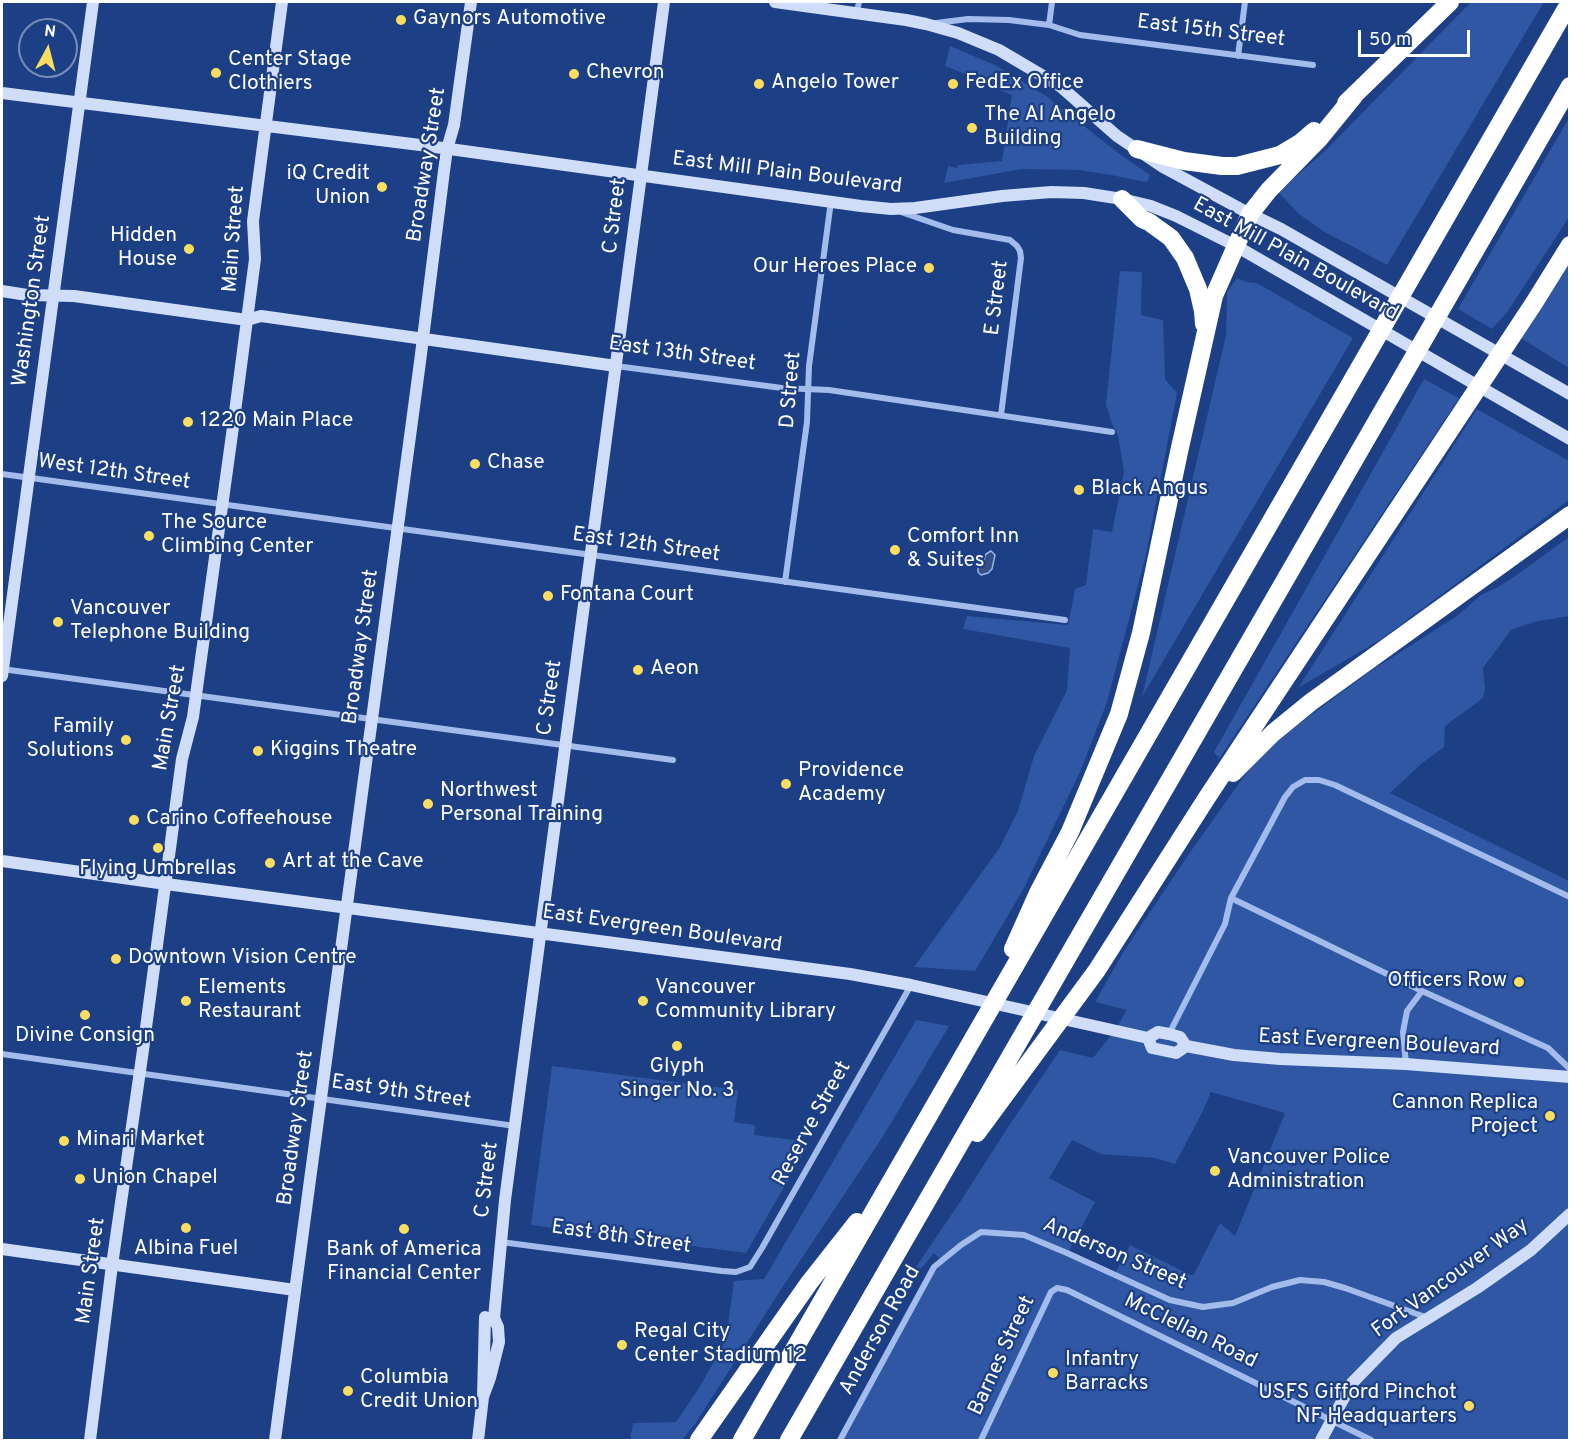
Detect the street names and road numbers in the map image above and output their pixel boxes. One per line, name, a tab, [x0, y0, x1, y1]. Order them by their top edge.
street label: East 15th Street	[1136, 10, 1286, 54]
street label: Broadway Street	[403, 86, 453, 244]
street label: East Mill Plain Boulevard	[671, 147, 903, 201]
street label: C Street	[599, 177, 633, 255]
street label: Main Street	[219, 185, 251, 293]
street label: East Mill Plain Boulevard	[1188, 193, 1402, 327]
street label: Washington Street	[8, 214, 58, 388]
street label: E Street	[981, 259, 1015, 337]
street label: East 13th Street	[607, 332, 757, 378]
street label: D Street	[776, 351, 808, 429]
street label: West 12th Street	[36, 450, 192, 496]
street label: East 12th Street	[571, 523, 721, 569]
street label: Broadway Street	[339, 568, 385, 726]
street label: C Street	[533, 658, 569, 738]
street label: Main Street	[149, 663, 193, 773]
street label: East Evergreen Boulevard	[541, 901, 783, 959]
street label: East Evergreen Boulevard	[1258, 1025, 1500, 1063]
street label: Broadway Street	[274, 1049, 320, 1207]
street label: Reserve Street	[768, 1057, 858, 1191]
street label: East 9th Street	[330, 1071, 472, 1115]
street label: C Street	[471, 1141, 505, 1219]
street label: Anderson Street	[1038, 1213, 1190, 1297]
street label: Fort Vancouver Way	[1368, 1214, 1534, 1344]
street label: Main Street	[72, 1216, 112, 1326]
street label: East 8th Street	[550, 1216, 692, 1260]
street label: Anderson Road	[835, 1262, 927, 1400]
street label: McClellan Road	[1119, 1289, 1261, 1375]
street label: Barnes Street	[964, 1292, 1042, 1420]

